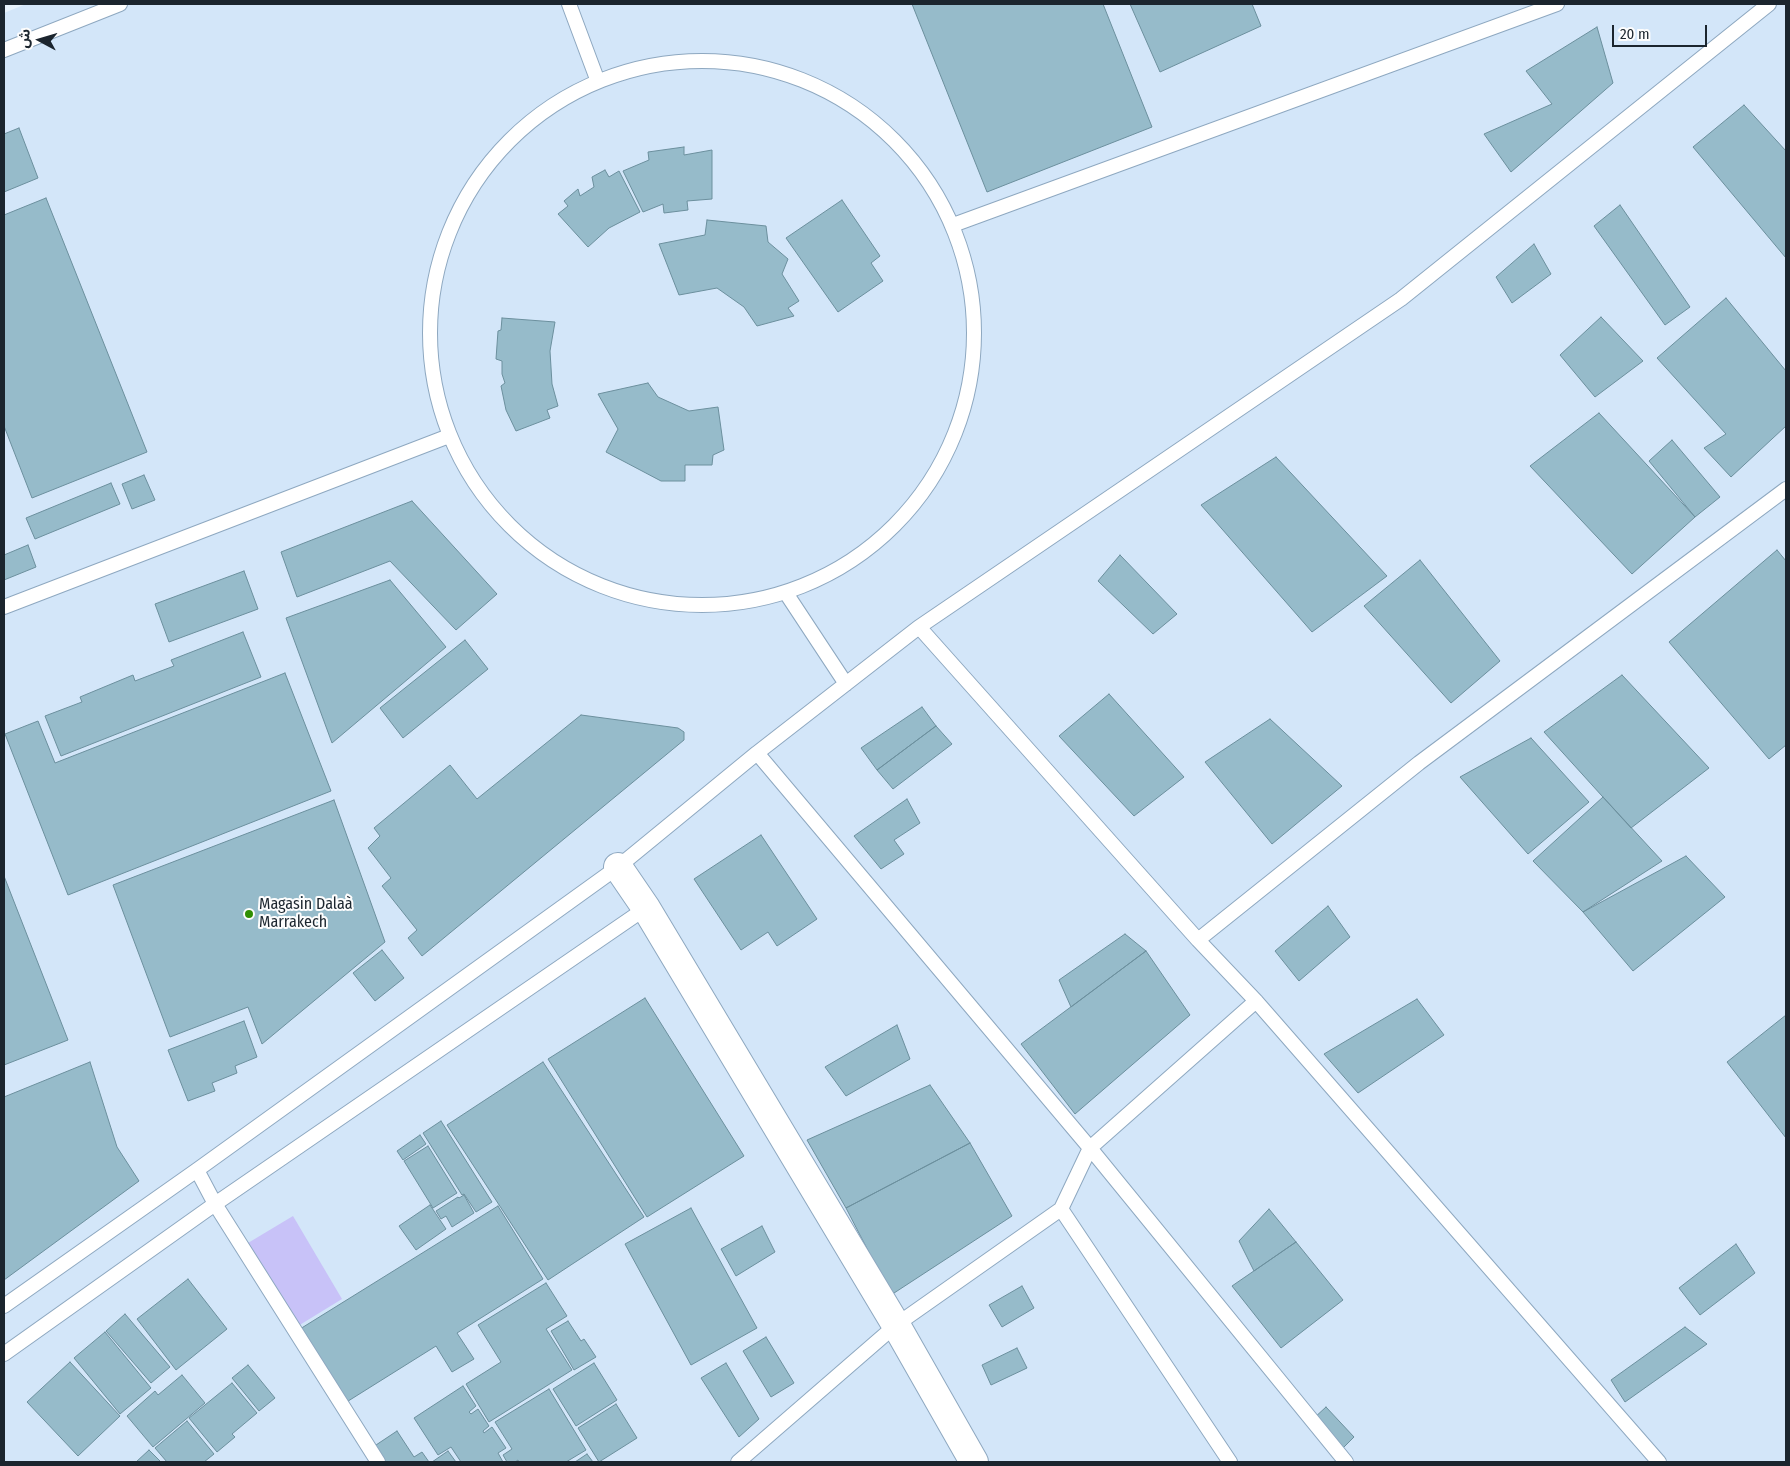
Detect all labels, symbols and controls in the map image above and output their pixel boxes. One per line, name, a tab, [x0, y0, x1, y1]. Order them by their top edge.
north arrow	[15, 15, 65, 65]
scale bar	[1615, 15, 1710, 47]
text: 20 m	[1620, 25, 1650, 43]
text: ش	[15, 28, 34, 49]
place label: Magasin Dalaà Marrakech	[259, 895, 353, 933]
marker: Magasin Dalaà Marrakech	[243, 908, 255, 920]

